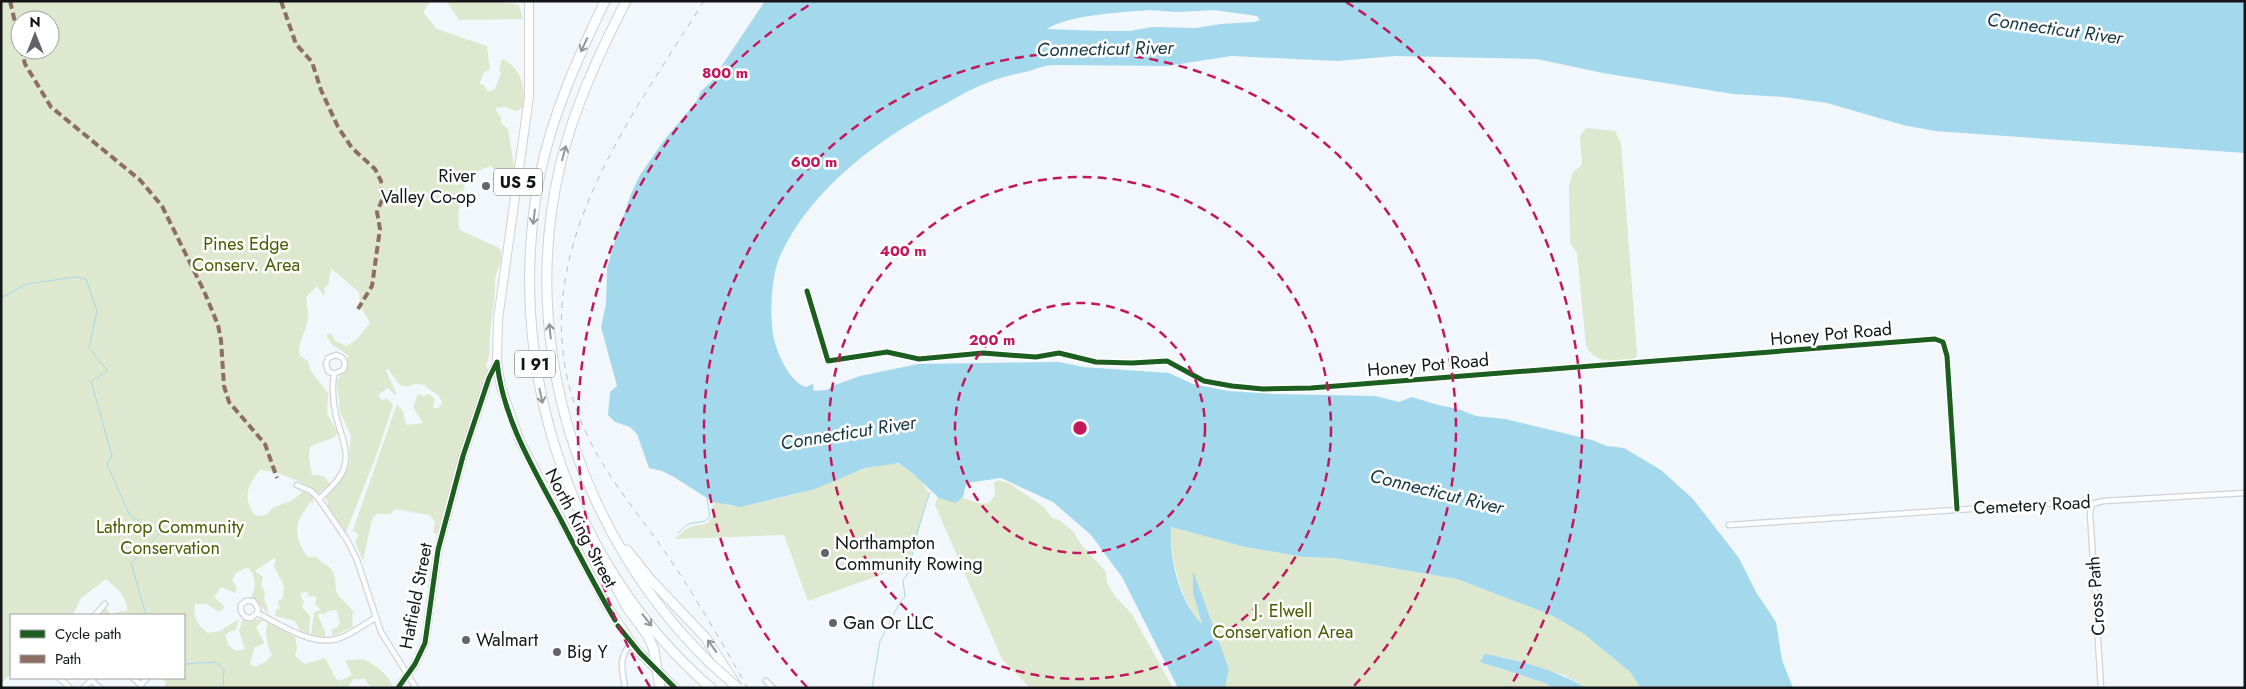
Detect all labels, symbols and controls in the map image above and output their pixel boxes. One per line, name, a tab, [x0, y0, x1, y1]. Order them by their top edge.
water label: Connecticut River	[1985, 6, 2126, 52]
north arrow	[10, 10, 60, 60]
text: N	[29, 12, 41, 32]
water label: Connecticut River	[1036, 34, 1175, 63]
one-way arrow	[578, 37, 588, 52]
text: 800 m	[702, 62, 748, 84]
one-way arrow	[559, 145, 569, 161]
text: 600 m	[791, 151, 837, 173]
place label: River Valley Co-op	[381, 163, 477, 210]
road number: US 5	[494, 168, 542, 196]
marker: River Valley Co-op	[480, 180, 492, 192]
one-way arrow	[528, 209, 538, 225]
park label: Pines Edge Conserv. Area	[192, 231, 300, 278]
text: 400 m	[879, 240, 927, 262]
street label: Honey Pot Road	[1769, 316, 1893, 352]
one-way arrow	[545, 323, 555, 339]
text: 200 m	[969, 329, 1015, 351]
street label: Honey Pot Road	[1366, 347, 1490, 383]
road number: I 91	[515, 350, 555, 378]
one-way arrow	[537, 388, 547, 404]
water label: Connecticut River	[778, 408, 919, 457]
centre of rings	[1071, 419, 1089, 437]
water label: Connecticut River	[1367, 462, 1508, 522]
street label: North King Street	[539, 464, 624, 593]
street label: Cemetery Road	[1973, 489, 2091, 521]
park label: Lathrop Community Conservation	[96, 514, 244, 561]
place label: Northampton Community Rowing	[835, 530, 983, 577]
street label: Hatfield Street	[393, 540, 439, 651]
marker: Northampton Community Rowing	[819, 547, 831, 559]
street label: Cross Path	[2080, 555, 2112, 637]
park label: J. Elwell Conservation Area	[1213, 598, 1353, 645]
place label: Gan Or LLC	[843, 610, 934, 636]
one-way arrow	[642, 613, 652, 627]
legend	[10, 614, 185, 679]
marker: Gan Or LLC	[827, 617, 839, 629]
text: Cycle path	[55, 623, 122, 645]
place label: Walmart	[476, 627, 539, 653]
marker: Walmart	[460, 634, 472, 646]
place label: Big Y	[567, 639, 608, 665]
one-way arrow	[707, 639, 717, 653]
marker: Big Y	[551, 646, 563, 658]
text: Path	[55, 648, 81, 670]

